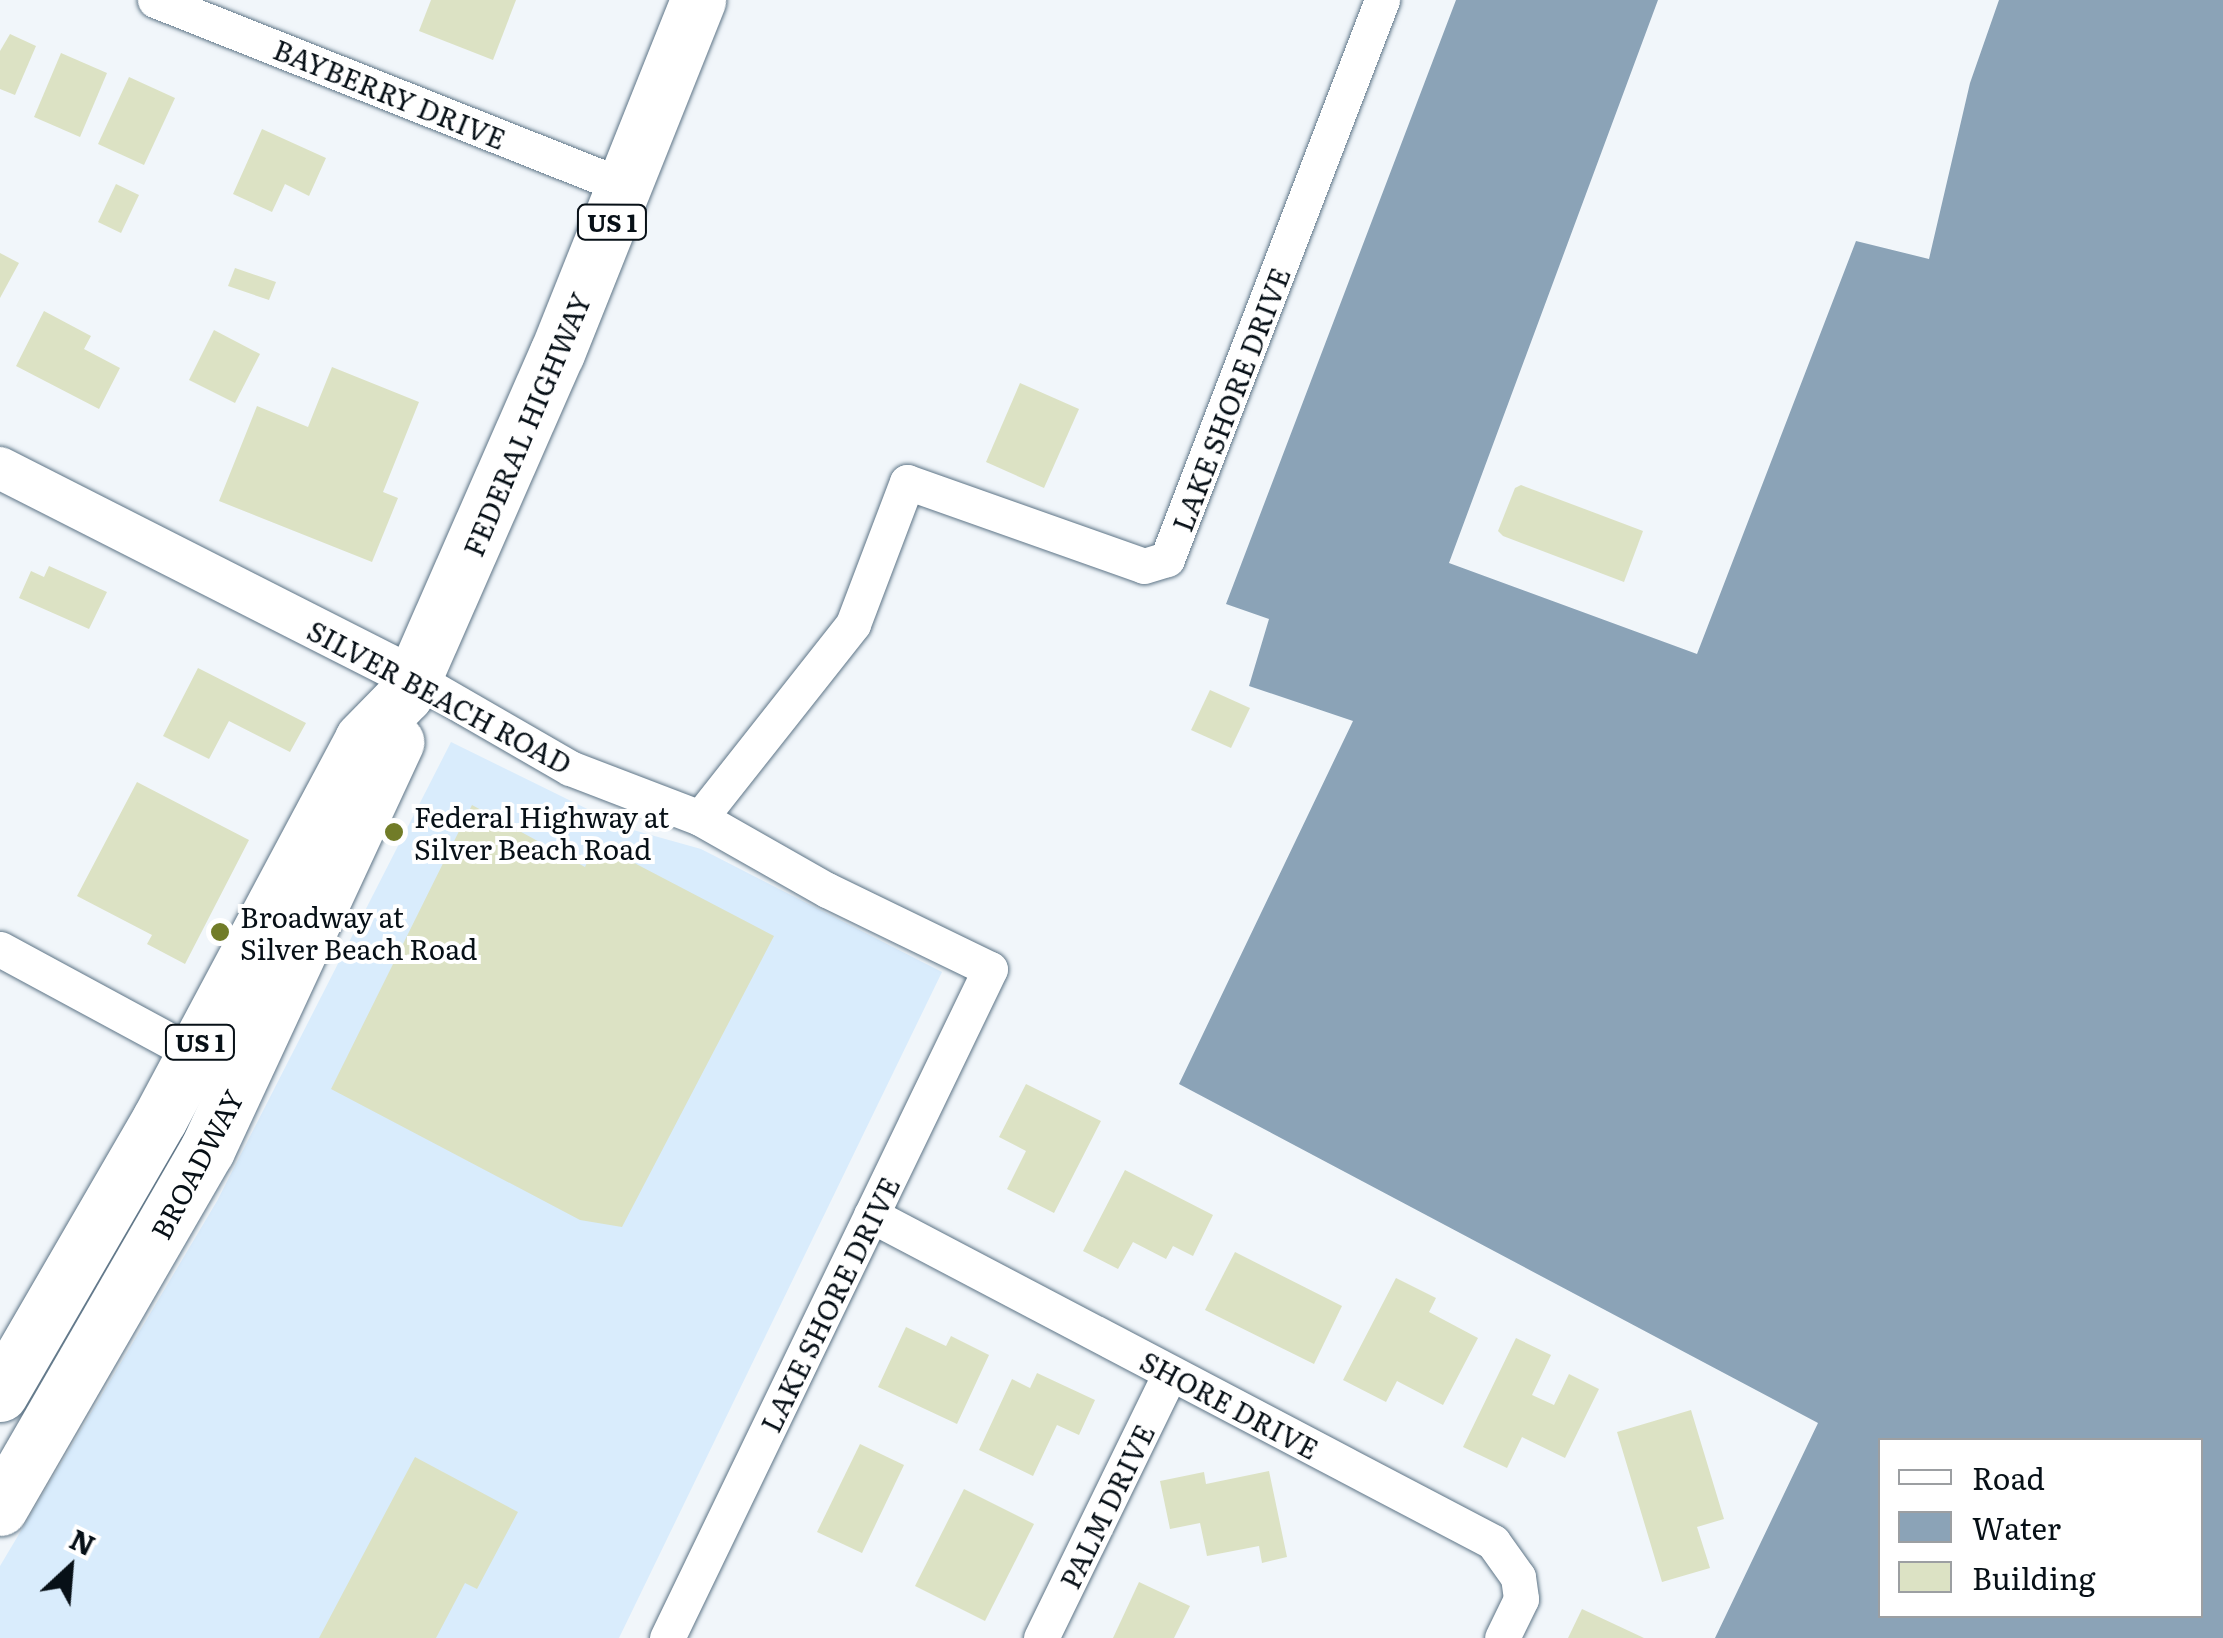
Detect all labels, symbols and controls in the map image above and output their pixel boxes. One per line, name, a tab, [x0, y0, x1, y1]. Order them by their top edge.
street label: BAYBERRY DRIVE	[269, 31, 511, 155]
road number: US 1	[574, 202, 650, 242]
street label: LAKE SHORE DRIVE	[1164, 262, 1296, 536]
street label: FEDERAL HIGHWAY	[455, 287, 597, 561]
street label: SILVER BEACH ROAD	[302, 612, 578, 780]
place label: Federal Highway at Silver Beach Road	[414, 799, 669, 865]
marker: Federal Highway at Silver Beach Road	[383, 821, 405, 843]
place label: Broadway at Silver Beach Road	[240, 899, 477, 965]
marker: Broadway at Silver Beach Road	[209, 921, 231, 943]
road number: US 1	[162, 1022, 238, 1062]
street label: BROADWAY	[143, 1084, 249, 1244]
street label: LAKE SHORE DRIVE	[753, 1171, 905, 1437]
street label: SHORE DRIVE	[1135, 1343, 1325, 1465]
street label: PALM DRIVE	[1052, 1418, 1160, 1594]
legend	[1878, 1438, 2203, 1618]
text: Road	[1972, 1455, 2045, 1499]
text: Water	[1972, 1505, 2061, 1549]
text: N	[63, 1517, 103, 1565]
north arrow	[20, 1518, 120, 1618]
text: Building	[1972, 1555, 2096, 1599]

